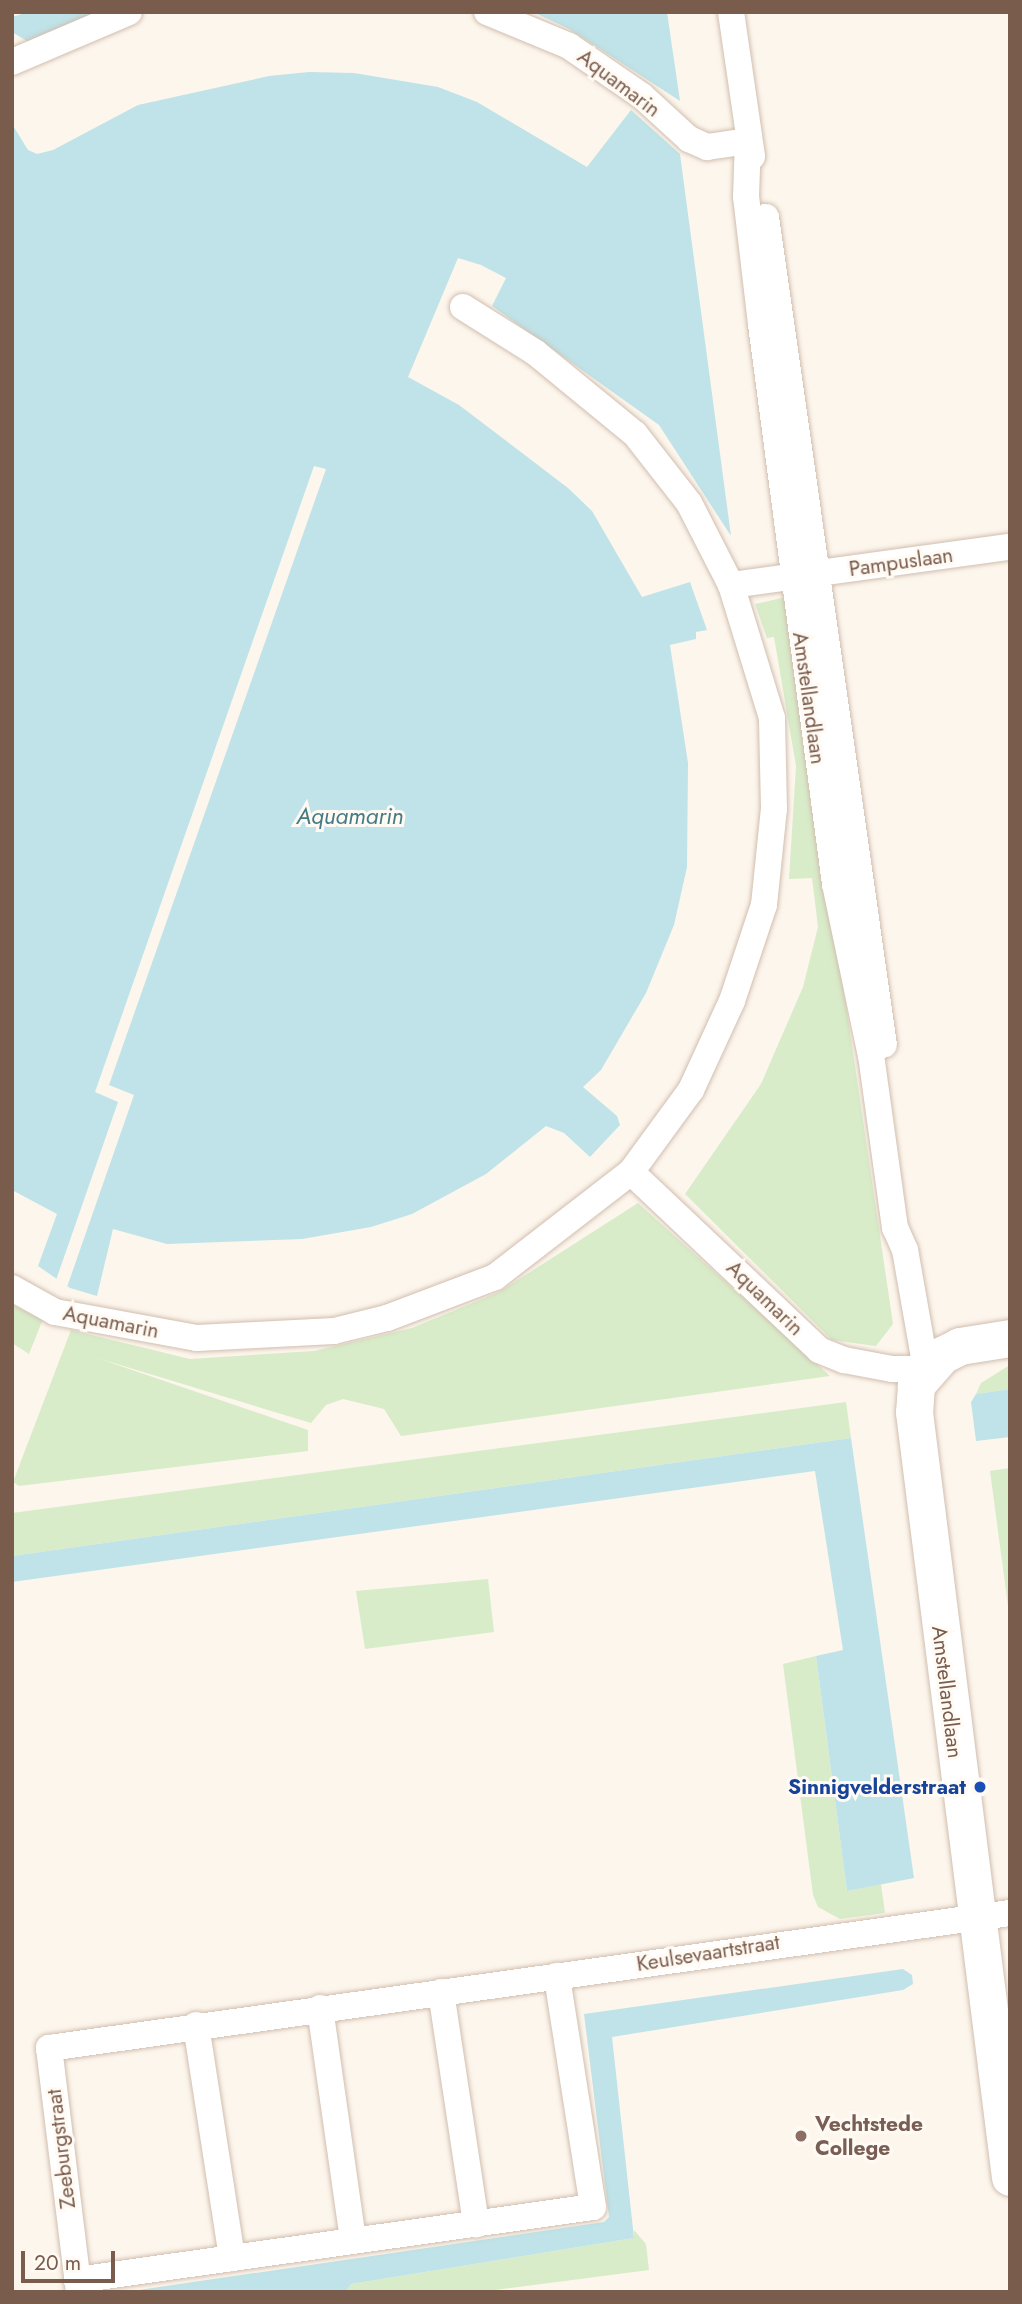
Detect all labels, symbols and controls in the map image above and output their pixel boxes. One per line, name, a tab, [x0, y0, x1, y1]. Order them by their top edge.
street label: Aquamarin	[573, 44, 665, 122]
street label: Pampuslaan	[847, 542, 955, 582]
street label: Amstellandlaan	[787, 630, 831, 766]
water label: Aquamarin	[296, 802, 404, 830]
street label: Aquamarin	[721, 1255, 809, 1341]
street label: Aquamarin	[61, 1300, 161, 1344]
street label: Amstellandlaan	[926, 1624, 968, 1760]
place label: Sinnigvelderstraat	[788, 1774, 966, 1800]
marker: Sinnigvelderstraat	[972, 1779, 988, 1795]
street label: Keulsevaartstraat	[635, 1929, 781, 1977]
street label: Zeeburgstraat	[41, 2088, 81, 2210]
place label: Vechtstede College	[815, 2111, 923, 2161]
marker: Vechtstede College	[793, 2128, 809, 2144]
scale bar	[24, 2238, 119, 2282]
text: 20 m	[34, 2248, 81, 2278]

